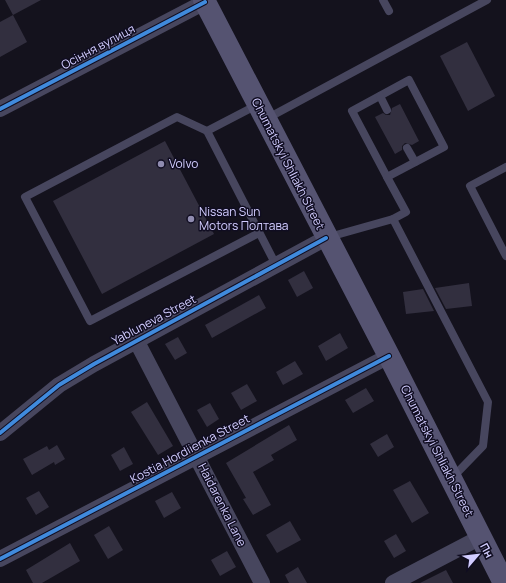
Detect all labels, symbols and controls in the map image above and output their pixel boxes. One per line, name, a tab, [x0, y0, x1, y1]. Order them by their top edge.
street label: Осіння вулиця	[58, 20, 138, 73]
street label: Chumatskyi Shliakh Street	[248, 95, 329, 233]
place label: Volvo	[169, 155, 198, 172]
marker: Volvo	[156, 159, 166, 169]
place label: Nissan Sun Motors Полтава	[199, 203, 289, 234]
marker: Nissan Sun Motors Полтава	[186, 214, 196, 224]
street label: Yabluneva Street	[109, 290, 199, 349]
street label: Chumatskyi Shliakh Street	[397, 382, 478, 520]
street label: Kostia Hordiienka Street	[127, 410, 253, 487]
street label: Haidarenka Lane	[194, 460, 251, 549]
north arrow	[458, 535, 498, 575]
text: Пн	[477, 540, 497, 560]

